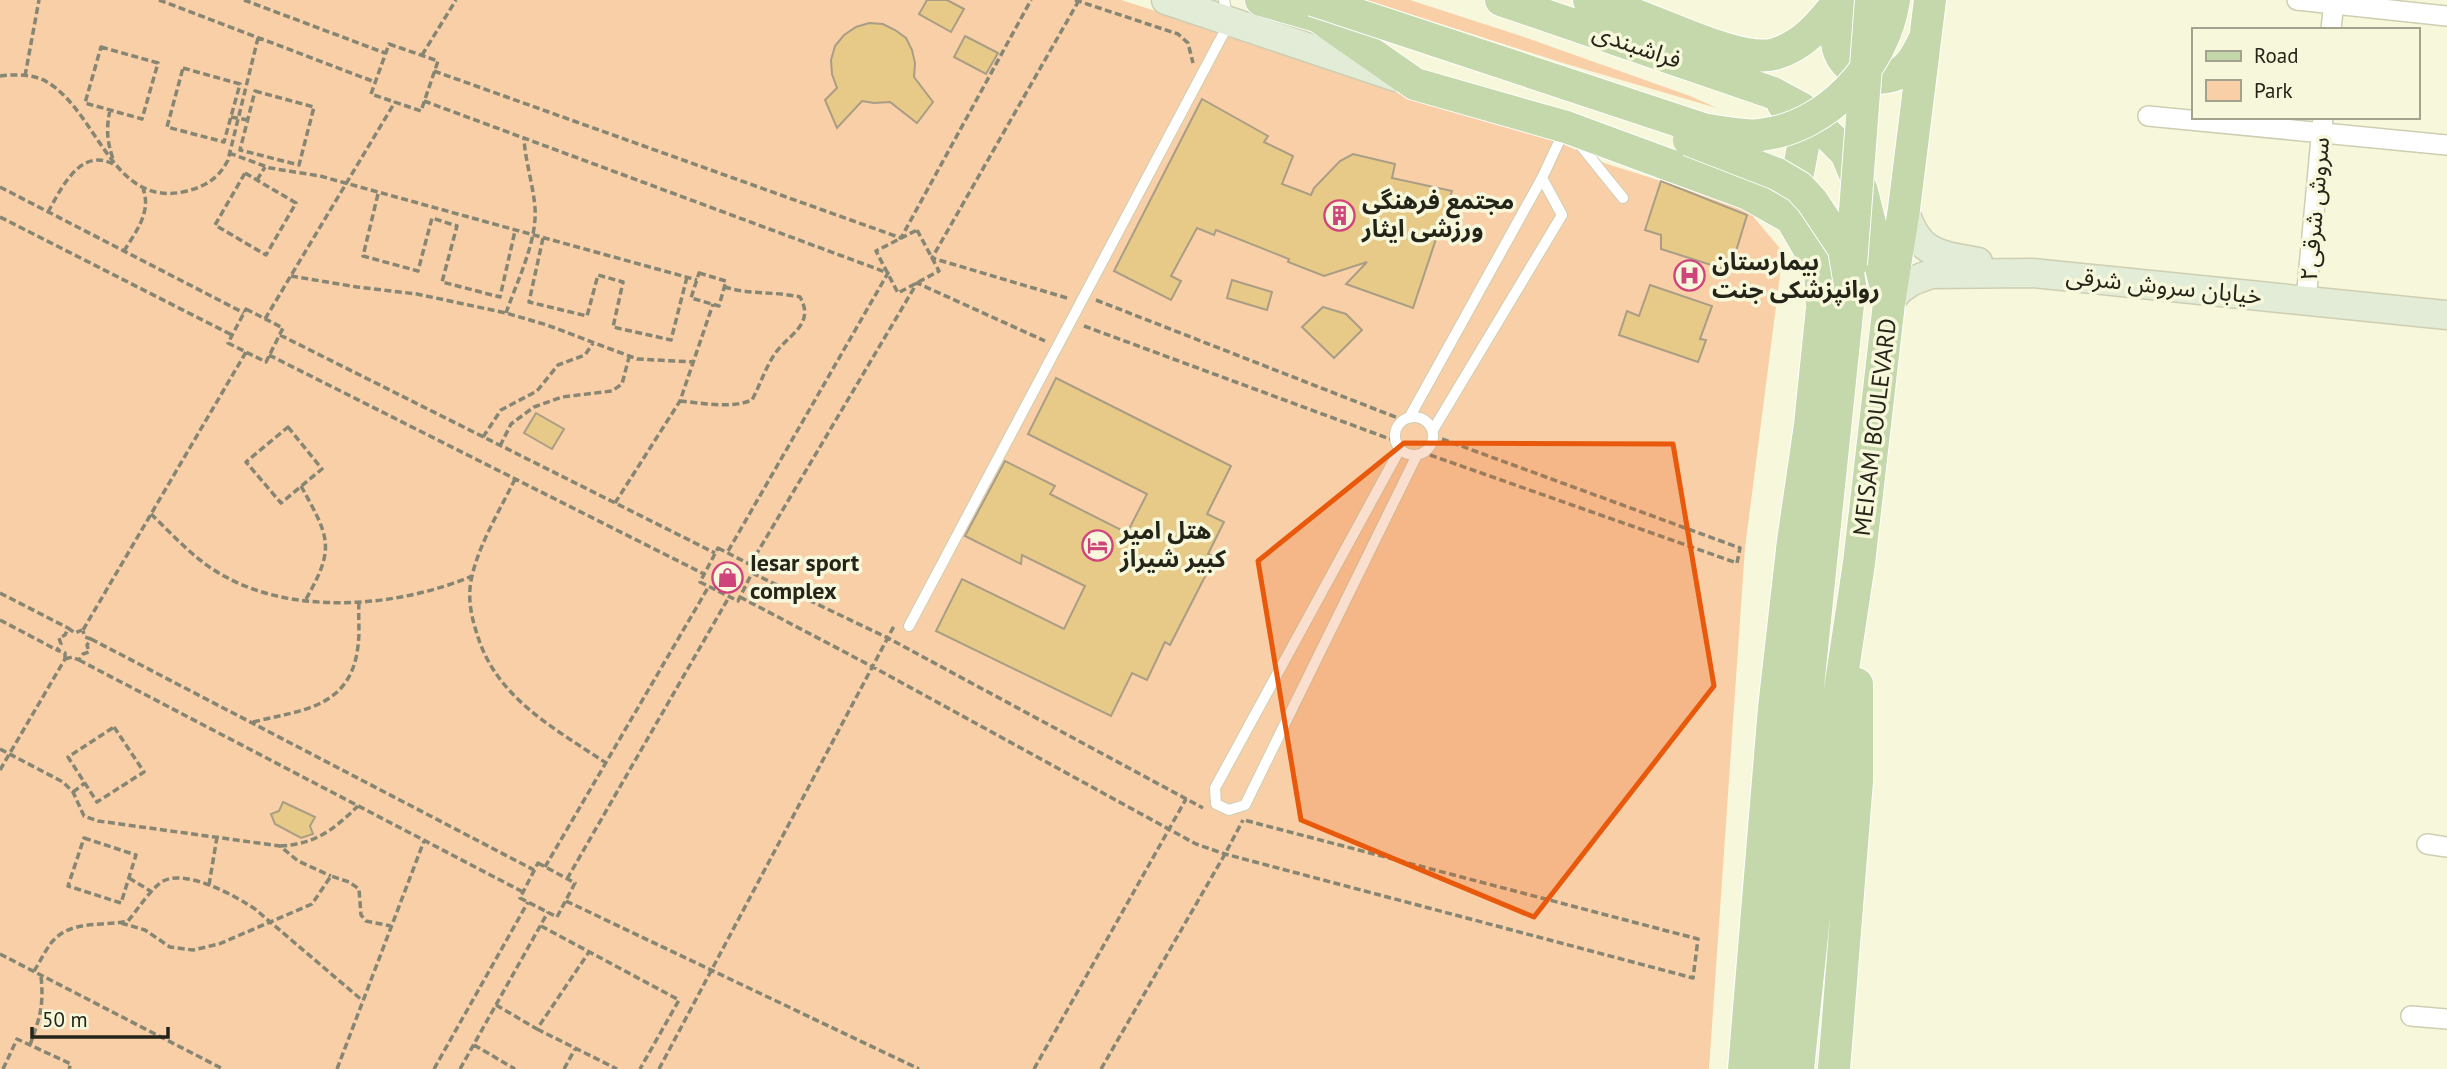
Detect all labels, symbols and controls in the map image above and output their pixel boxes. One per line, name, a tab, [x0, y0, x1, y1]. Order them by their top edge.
street label: فراشبندی	[1589, 16, 1686, 75]
legend	[2192, 28, 2419, 119]
text: Road	[2254, 42, 2298, 69]
text: Park	[2254, 77, 2293, 104]
street label: سروش شرقی۲	[2293, 136, 2336, 282]
place label: مجتمع فرهنگی ورزشی ایثار	[1361, 185, 1514, 244]
building icon: مجتمع فرهنگی ورزشی ایثار	[1322, 198, 1356, 232]
place label: بیمارستان روانپزشکی جنت	[1712, 246, 1880, 306]
hospital icon: بیمارستان روانپزشکی جنت	[1672, 259, 1706, 293]
street label: خیابان سروش شرقی	[2065, 260, 2264, 311]
street label: MEISAM BOULEVARD	[1846, 316, 1903, 537]
place label: هتل امیر کبیر شیراز	[1119, 515, 1227, 574]
hotel icon: هتل امیر کبیر شیراز	[1080, 528, 1114, 562]
place label: Iesar sport complex	[750, 547, 860, 606]
shop icon: Iesar sport complex	[710, 560, 744, 594]
scale bar	[32, 996, 168, 1040]
text: 50 m	[42, 1006, 88, 1033]

